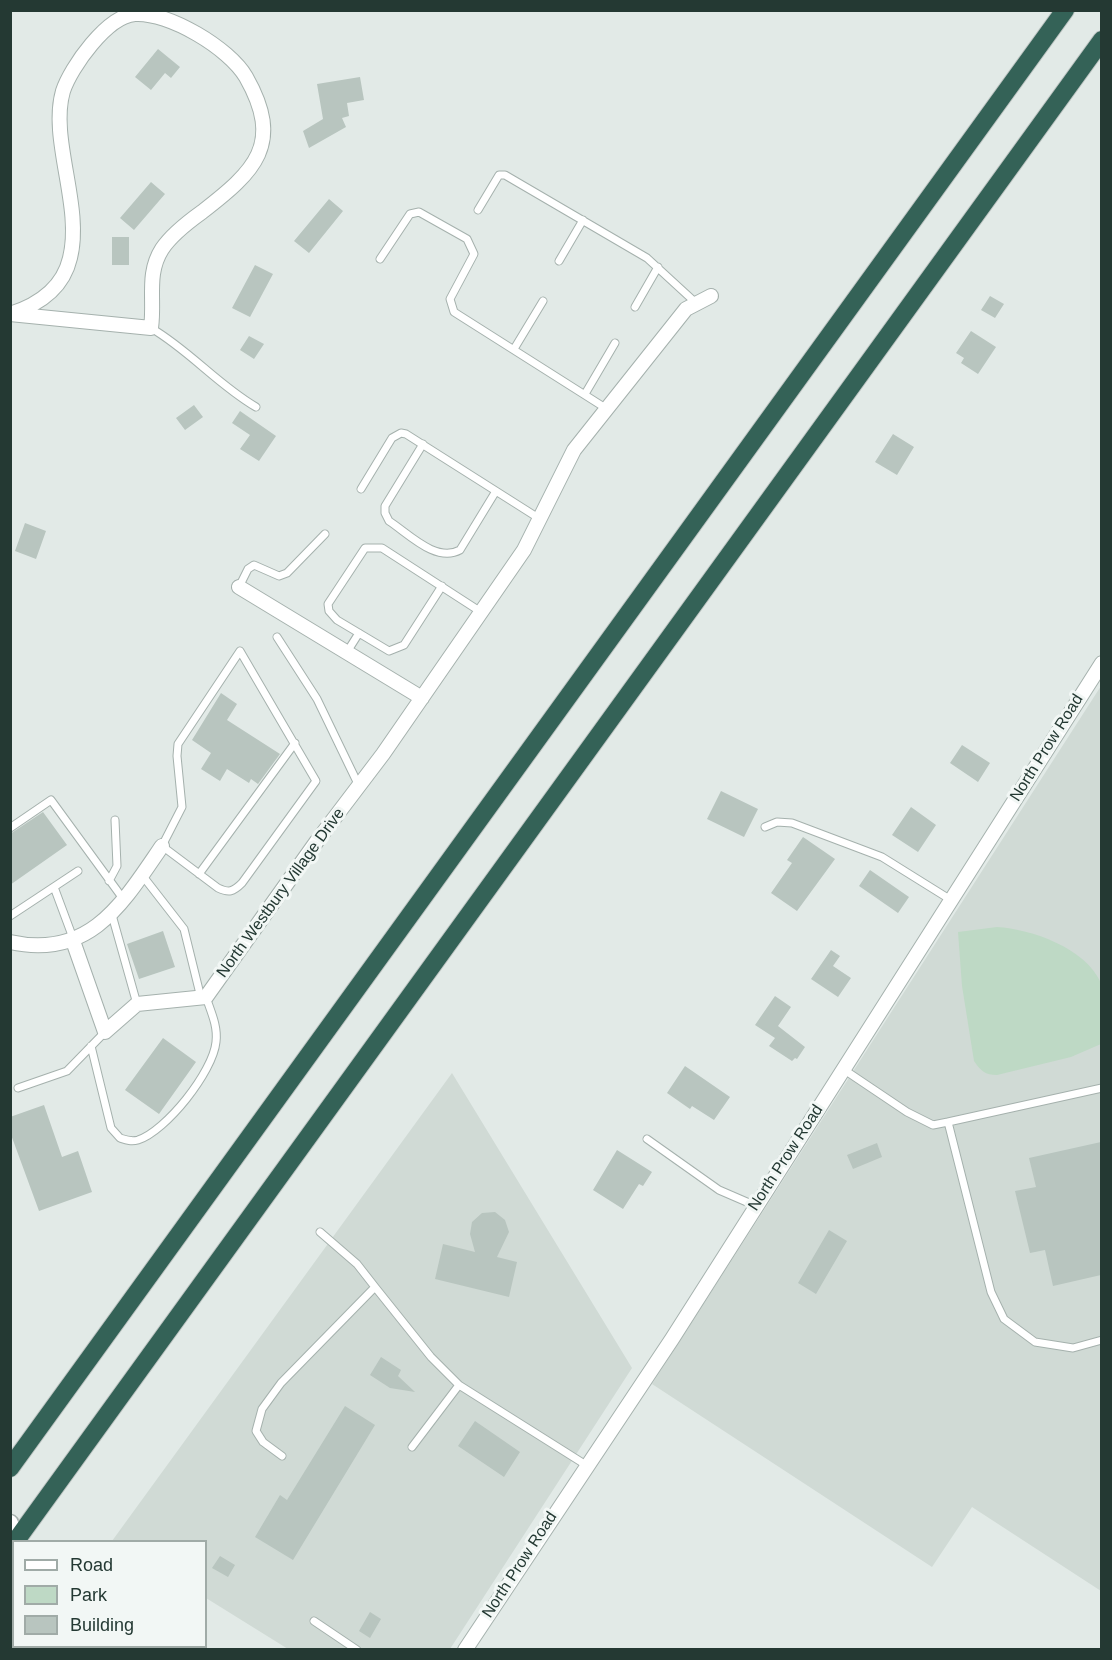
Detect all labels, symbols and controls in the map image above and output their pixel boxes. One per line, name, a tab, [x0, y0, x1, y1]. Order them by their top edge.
street label: North Prow Road	[1006, 691, 1088, 805]
street label: North Westbury Village Drive	[213, 805, 349, 981]
street label: North Prow Road	[745, 1101, 827, 1215]
street label: North Prow Road	[479, 1508, 561, 1622]
legend	[12, 1540, 207, 1648]
text: Road	[70, 1555, 113, 1575]
text: Park	[70, 1585, 107, 1605]
text: Building	[70, 1615, 134, 1635]

